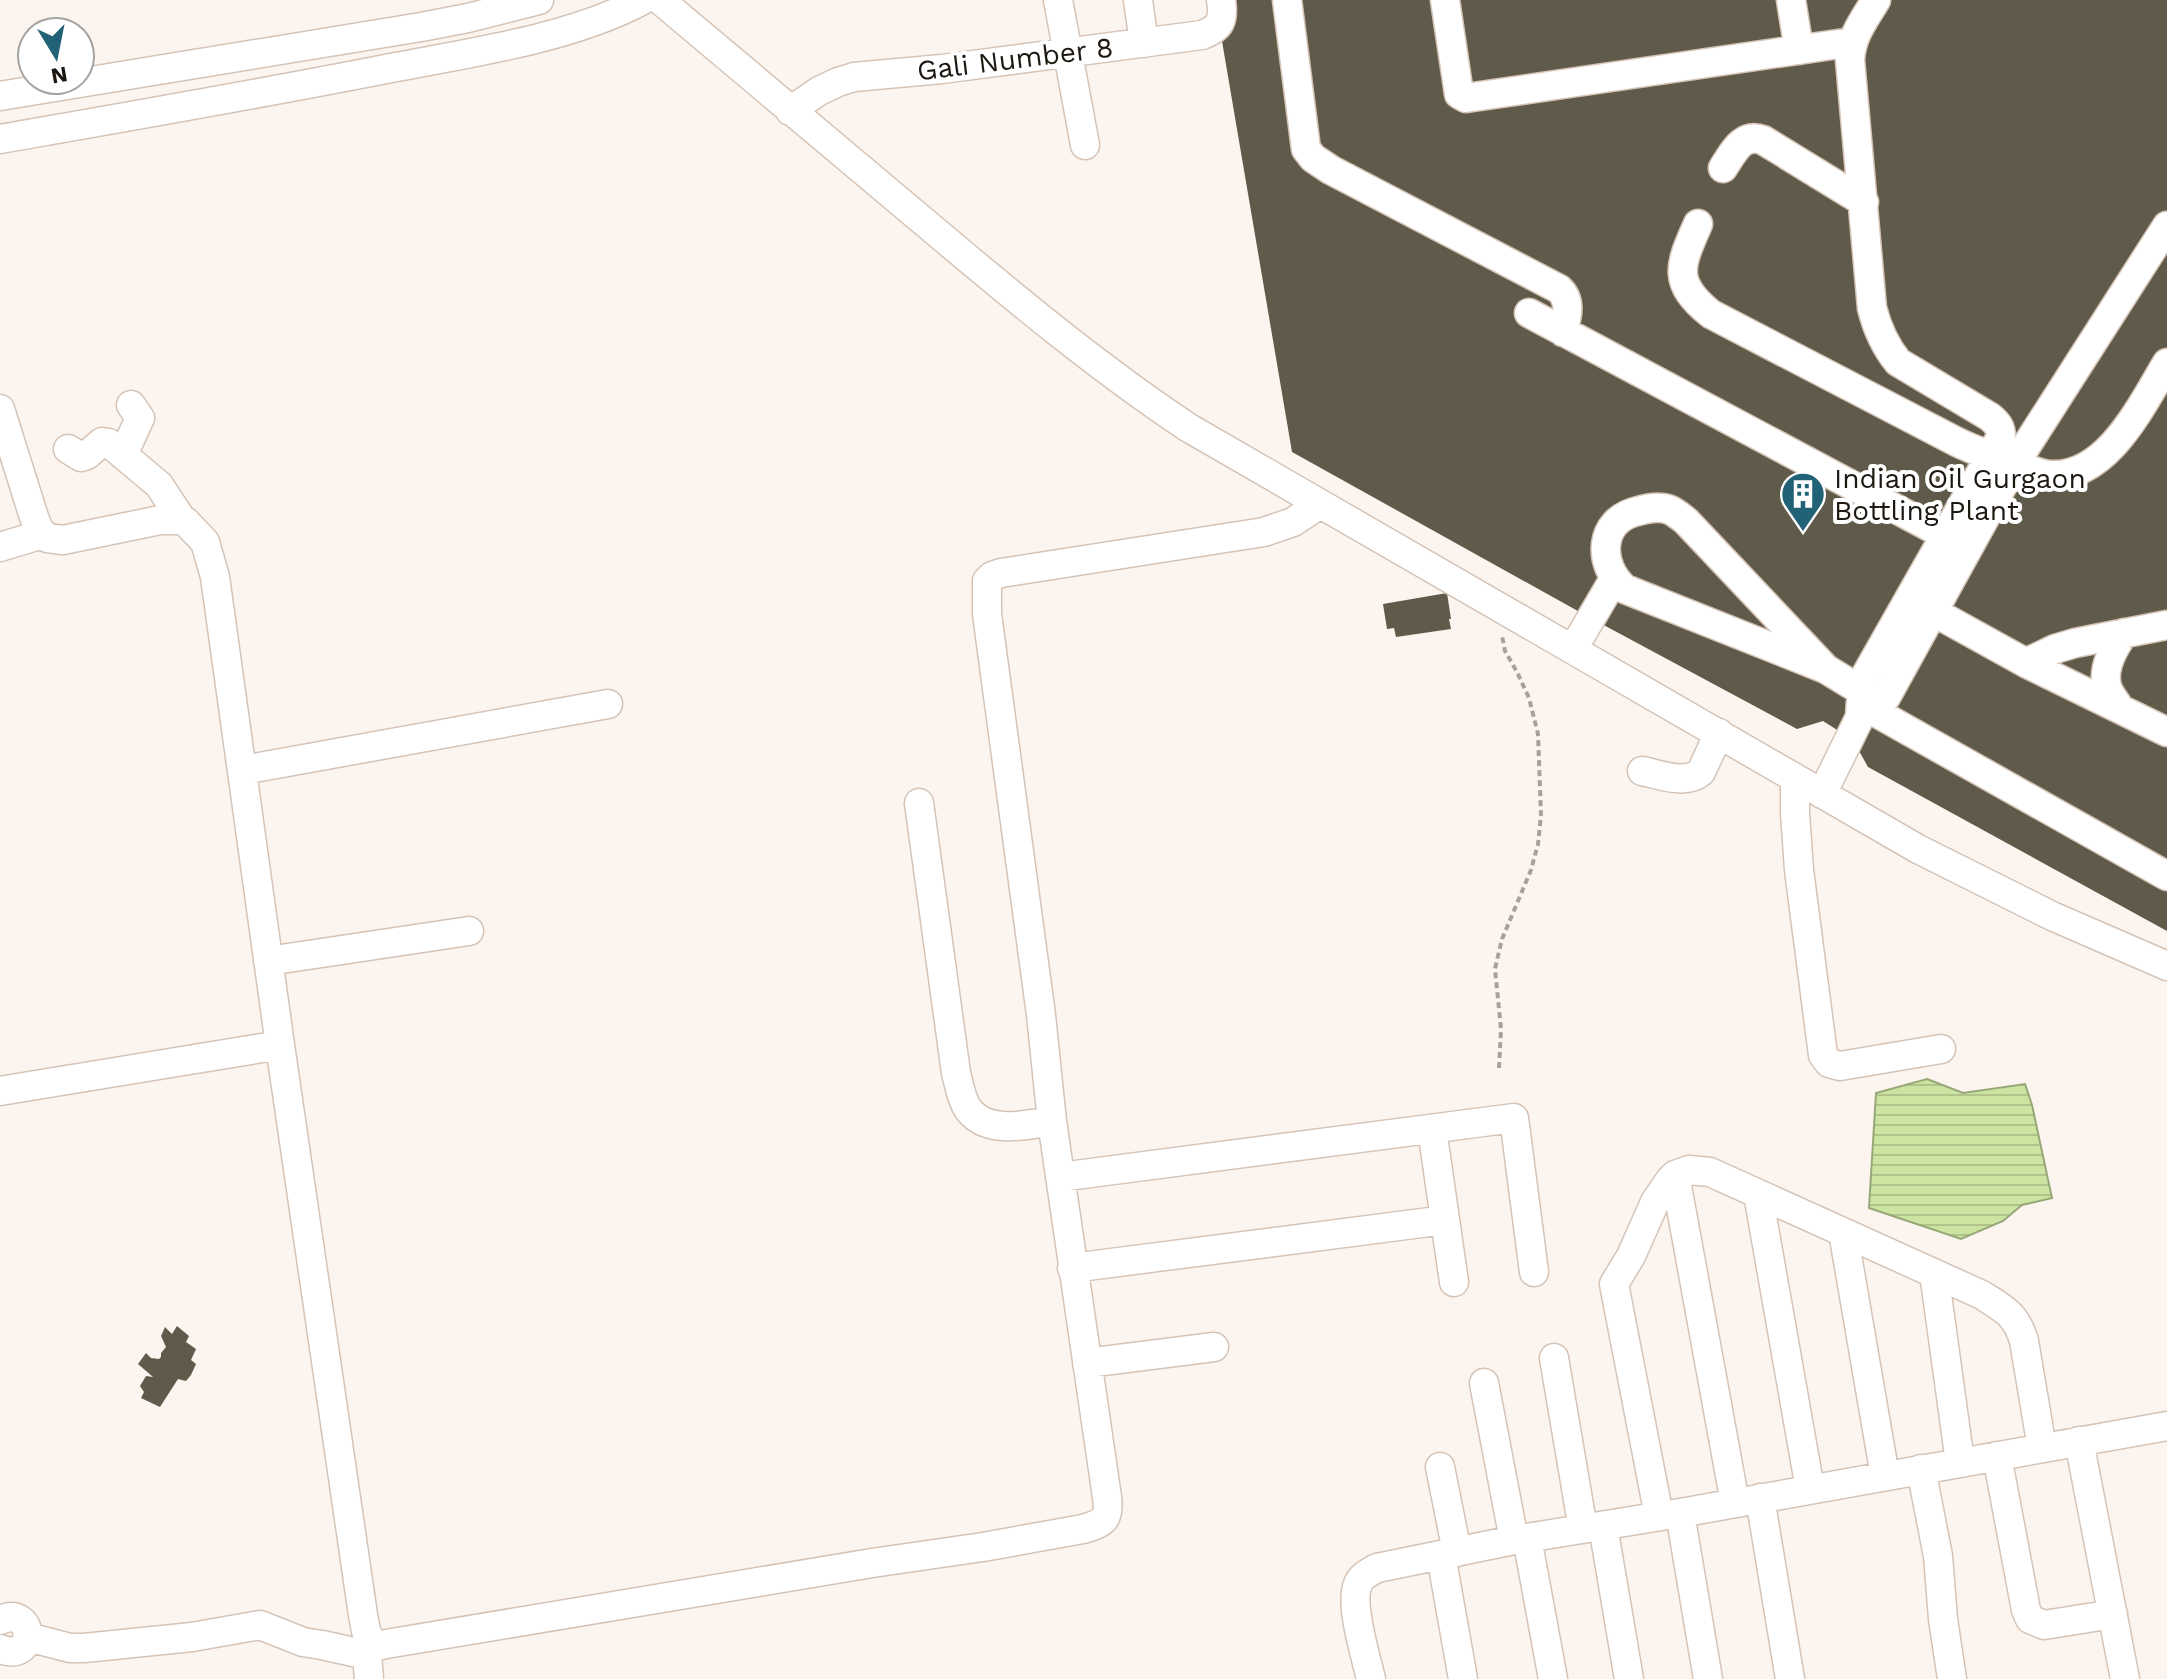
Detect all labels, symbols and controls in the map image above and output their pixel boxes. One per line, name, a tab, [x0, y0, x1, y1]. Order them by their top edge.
north arrow	[16, 16, 96, 96]
street label: Gali Number 8	[915, 31, 1115, 87]
text: N	[49, 61, 70, 89]
place label: Indian Oil Gurgaon Bottling Plant	[1834, 462, 2086, 527]
building icon: Indian Oil Gurgaon Bottling Plant	[1779, 470, 1827, 533]

